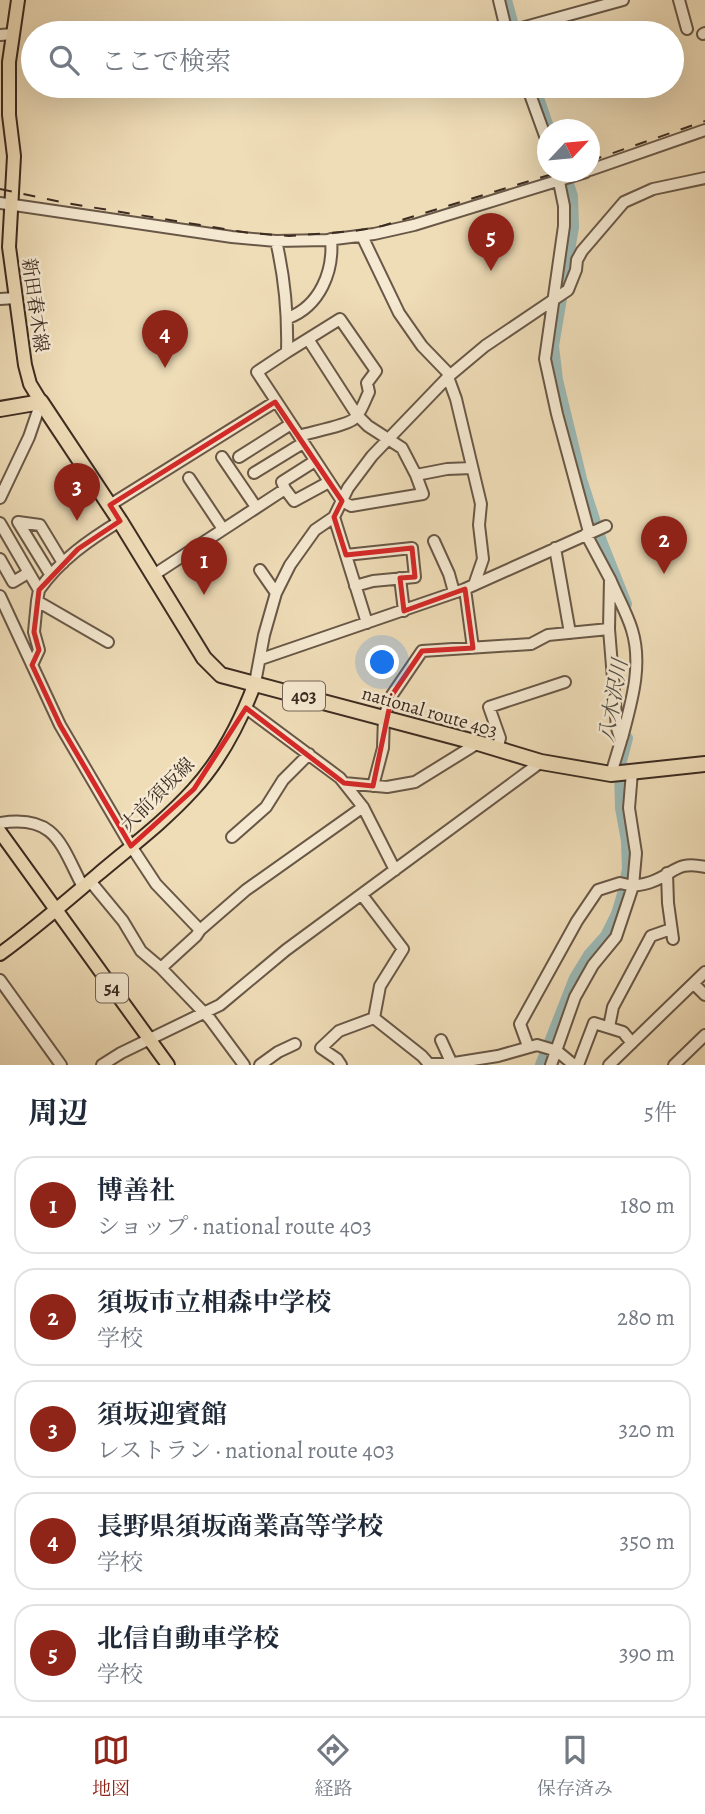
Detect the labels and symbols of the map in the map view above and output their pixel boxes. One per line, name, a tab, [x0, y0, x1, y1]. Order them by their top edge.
north arrow	[537, 119, 600, 182]
pin: 5	[468, 213, 514, 271]
street label: 新田春木線	[16, 256, 54, 354]
pin: 4	[142, 310, 188, 368]
pin: 3	[54, 463, 100, 521]
pin: 2	[641, 516, 687, 574]
pin: 1	[181, 537, 227, 595]
your location	[365, 645, 399, 679]
water label: 八木沢川	[592, 655, 634, 745]
street label: national route 403	[359, 680, 501, 744]
road number: 403	[283, 682, 325, 710]
street label: 大前須坂線	[115, 752, 200, 837]
road number: 54	[96, 973, 128, 1002]

